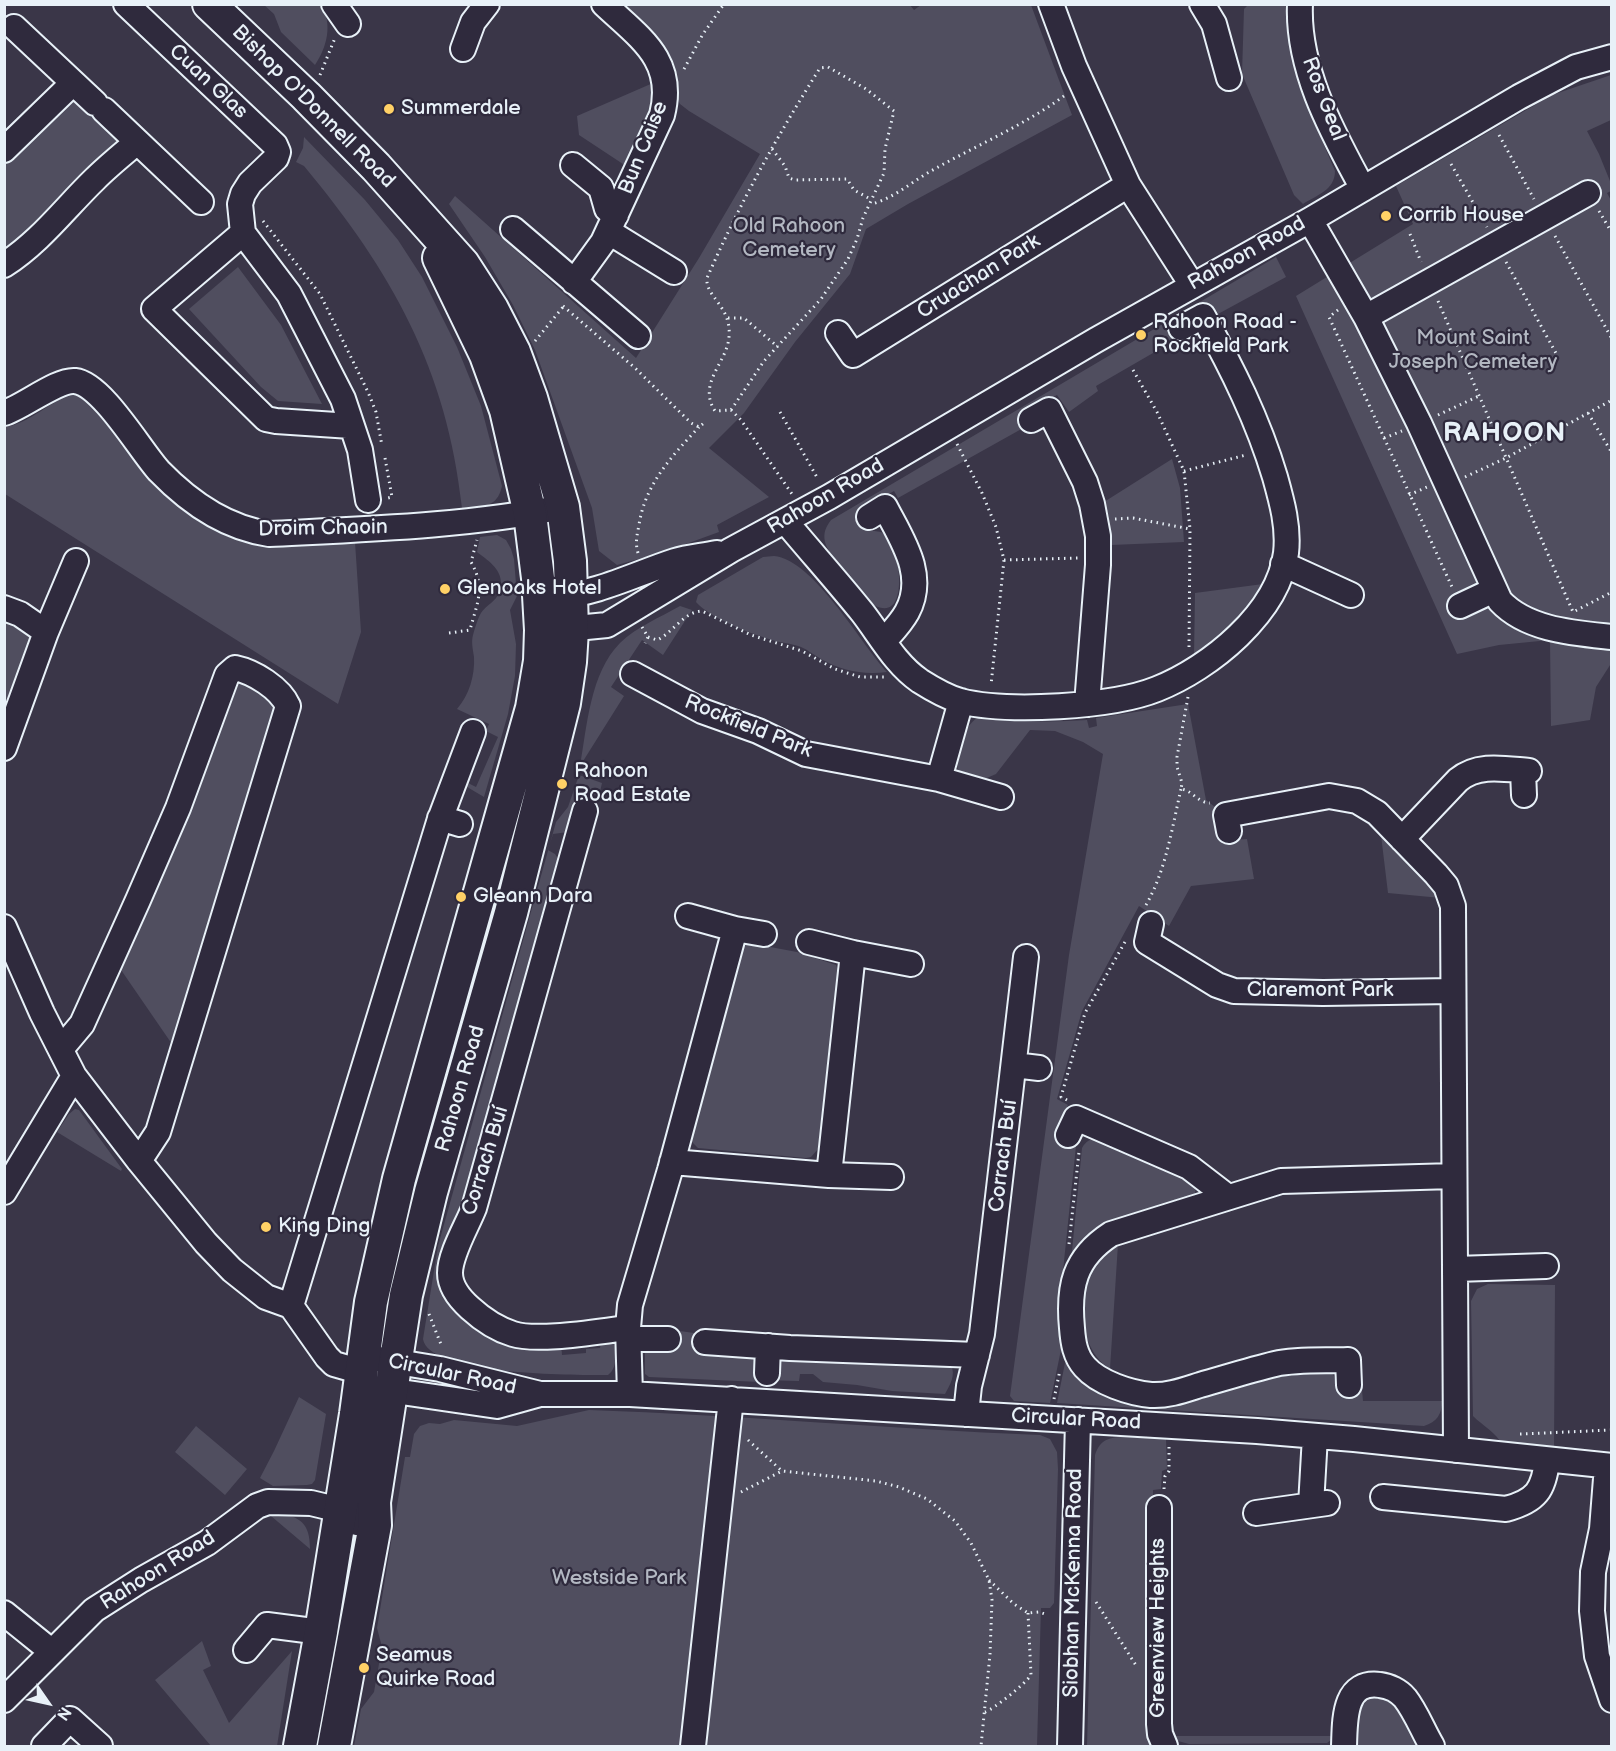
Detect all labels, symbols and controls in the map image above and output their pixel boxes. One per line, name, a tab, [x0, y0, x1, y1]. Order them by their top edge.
street label: Bishop O'Donnell Road	[226, 20, 400, 194]
street label: Cuan Glas	[163, 39, 253, 125]
street label: Ros Geal	[1296, 54, 1350, 144]
place label: Summerdale	[401, 96, 521, 122]
street label: Bun Caise	[614, 98, 674, 198]
marker: Summerdale	[382, 102, 396, 116]
place label: Corrib House	[1398, 203, 1524, 229]
marker: Corrib House	[1379, 209, 1393, 223]
street label: Rahoon Road	[1184, 211, 1310, 297]
park label: Old Rahoon Cemetery	[733, 214, 845, 264]
street label: Cruachan Park	[913, 229, 1045, 325]
place label: Rahoon Road - Rockfield Park	[1153, 310, 1297, 360]
park label: Mount Saint Joseph Cemetery	[1389, 326, 1557, 376]
marker: Rahoon Road - Rockfield Park	[1134, 328, 1148, 342]
district label: RAHOON	[1443, 418, 1567, 450]
street label: Rahoon Road	[763, 453, 889, 541]
street label: Droim Chaoin	[258, 515, 388, 543]
place label: Glenoaks Hotel	[457, 576, 602, 602]
marker: Glenoaks Hotel	[438, 582, 452, 596]
street label: Rockfield Park	[681, 690, 815, 764]
place label: Rahoon Road Estate	[574, 759, 691, 809]
marker: Rahoon Road Estate	[555, 777, 569, 791]
place label: Gleann Dara	[473, 884, 593, 910]
marker: Gleann Dara	[454, 890, 468, 904]
street label: Claremont Park	[1247, 978, 1393, 1004]
street label: Rahoon Road	[431, 1023, 491, 1155]
street label: Corrach Buí	[985, 1098, 1023, 1214]
street label: Corrach Buí	[457, 1103, 515, 1219]
place label: King Ding	[278, 1214, 370, 1240]
marker: King Ding	[259, 1220, 273, 1234]
street label: Circular Road	[386, 1349, 518, 1401]
street label: Circular Road	[1010, 1404, 1142, 1436]
street label: Siobhan McKenna Road	[1059, 1468, 1089, 1698]
street label: Rahoon Road	[96, 1526, 220, 1616]
street label: Greenview Heights	[1146, 1538, 1172, 1718]
park label: Westside Park	[552, 1566, 686, 1592]
place label: Seamus Quirke Road	[376, 1643, 495, 1693]
marker: Seamus Quirke Road	[357, 1661, 371, 1675]
north arrow	[18, 1673, 78, 1733]
text: N	[52, 1703, 75, 1724]

